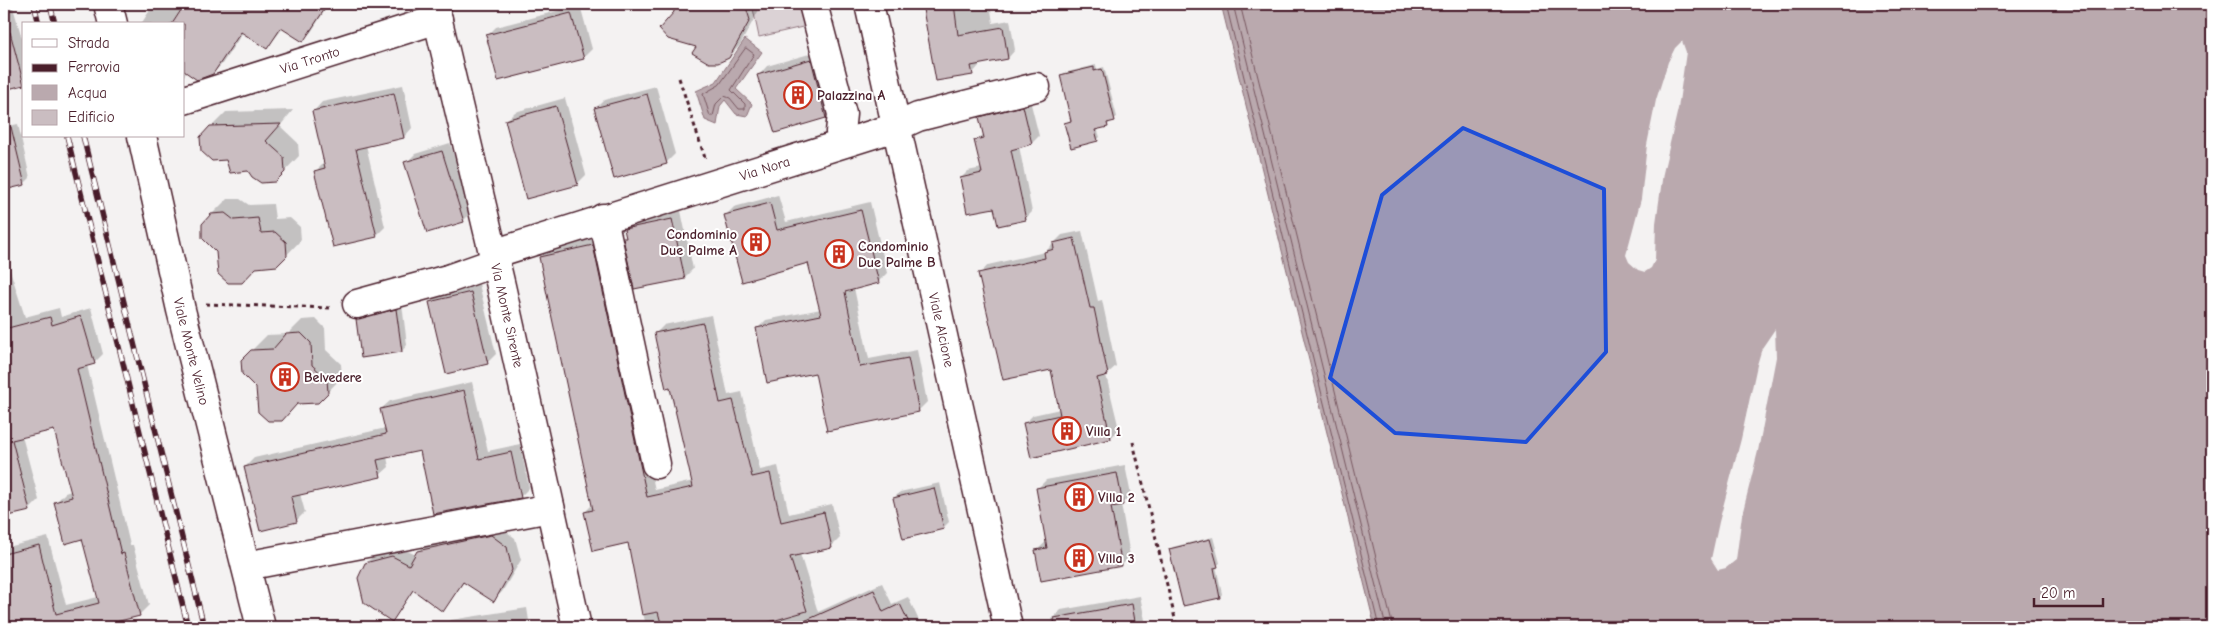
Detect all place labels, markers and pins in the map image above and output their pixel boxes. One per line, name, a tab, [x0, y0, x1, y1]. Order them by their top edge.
building icon: Palazzina A	[783, 80, 813, 110]
place label: Palazzina A	[817, 87, 885, 104]
place label: Condominio Due Palme A	[660, 226, 737, 259]
building icon: Condominio Due Palme A	[741, 227, 771, 257]
place label: Condominio Due Palme B	[858, 238, 936, 271]
building icon: Condominio Due Palme B	[824, 239, 854, 269]
building icon: Belvedere	[270, 362, 300, 392]
place label: Belvedere	[304, 369, 362, 386]
building icon: Villa 1	[1052, 416, 1082, 446]
place label: Villa 1	[1086, 423, 1121, 440]
building icon: Villa 2	[1064, 482, 1094, 512]
place label: Villa 2	[1098, 489, 1135, 506]
building icon: Villa 3	[1064, 543, 1094, 573]
place label: Villa 3	[1098, 550, 1135, 567]

